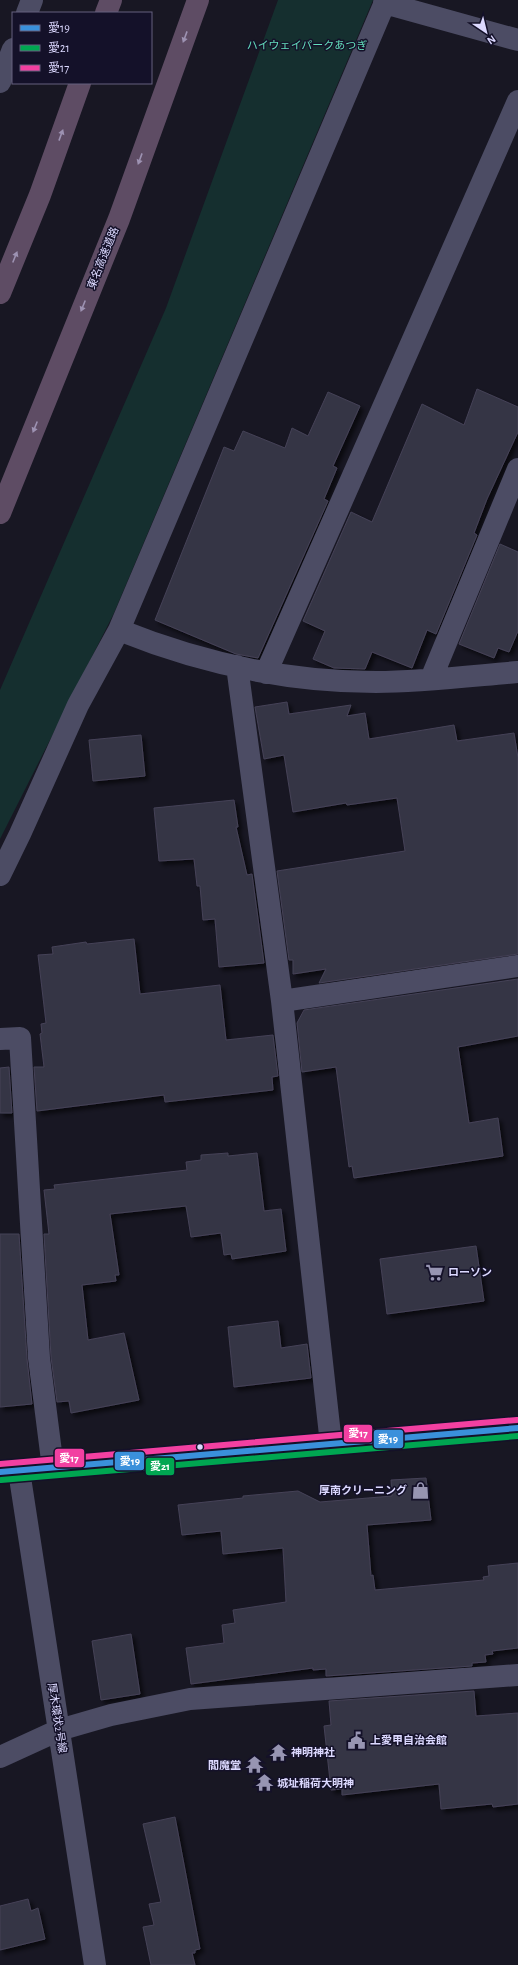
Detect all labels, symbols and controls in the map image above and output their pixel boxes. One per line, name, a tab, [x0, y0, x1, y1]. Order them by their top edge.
legend	[12, 12, 152, 84]
north arrow	[466, 12, 506, 52]
text: 愛19	[48, 21, 70, 34]
one-way arrow	[182, 31, 188, 43]
text: N	[485, 33, 498, 46]
park label: ハイウェイパークあつぎ	[247, 39, 367, 51]
text: 愛21	[48, 41, 70, 54]
text: 愛17	[48, 61, 69, 74]
one-way arrow	[59, 129, 65, 141]
one-way arrow	[137, 153, 143, 165]
street label: 東名高速道路	[85, 225, 120, 291]
one-way arrow	[12, 250, 18, 262]
one-way arrow	[80, 301, 86, 313]
one-way arrow	[32, 421, 38, 432]
supermarket icon: ローソン	[425, 1262, 445, 1282]
place label: ローソン	[448, 1267, 492, 1278]
line badge: 愛17	[343, 1424, 373, 1443]
text: 愛17	[348, 1427, 368, 1439]
line badge: 愛19	[373, 1429, 404, 1449]
text: 愛19	[378, 1433, 398, 1445]
unlabelled marker	[195, 1442, 205, 1452]
line badge: 愛17	[54, 1448, 85, 1468]
line badge: 愛19	[114, 1451, 145, 1471]
text: 愛17	[59, 1452, 79, 1464]
text: 愛19	[120, 1455, 140, 1467]
line badge: 愛21	[145, 1457, 175, 1476]
text: 愛21	[150, 1460, 170, 1472]
shop icon: 厚南クリーニング	[410, 1480, 430, 1500]
place label: 厚南クリーニング	[319, 1484, 407, 1496]
street label: 厚木環状2号線	[46, 1682, 69, 1754]
public building icon: 上愛甲自治会館	[347, 1730, 367, 1750]
place label: 上愛甲自治会館	[370, 1734, 447, 1746]
temple icon: 神明神社	[268, 1742, 288, 1762]
place label: 神明神社	[291, 1746, 335, 1758]
temple icon: 閻魔堂	[244, 1755, 264, 1775]
place label: 閻魔堂	[208, 1759, 241, 1771]
temple icon: 城址稲荷大明神	[254, 1773, 274, 1793]
place label: 城址稲荷大明神	[277, 1777, 354, 1789]

